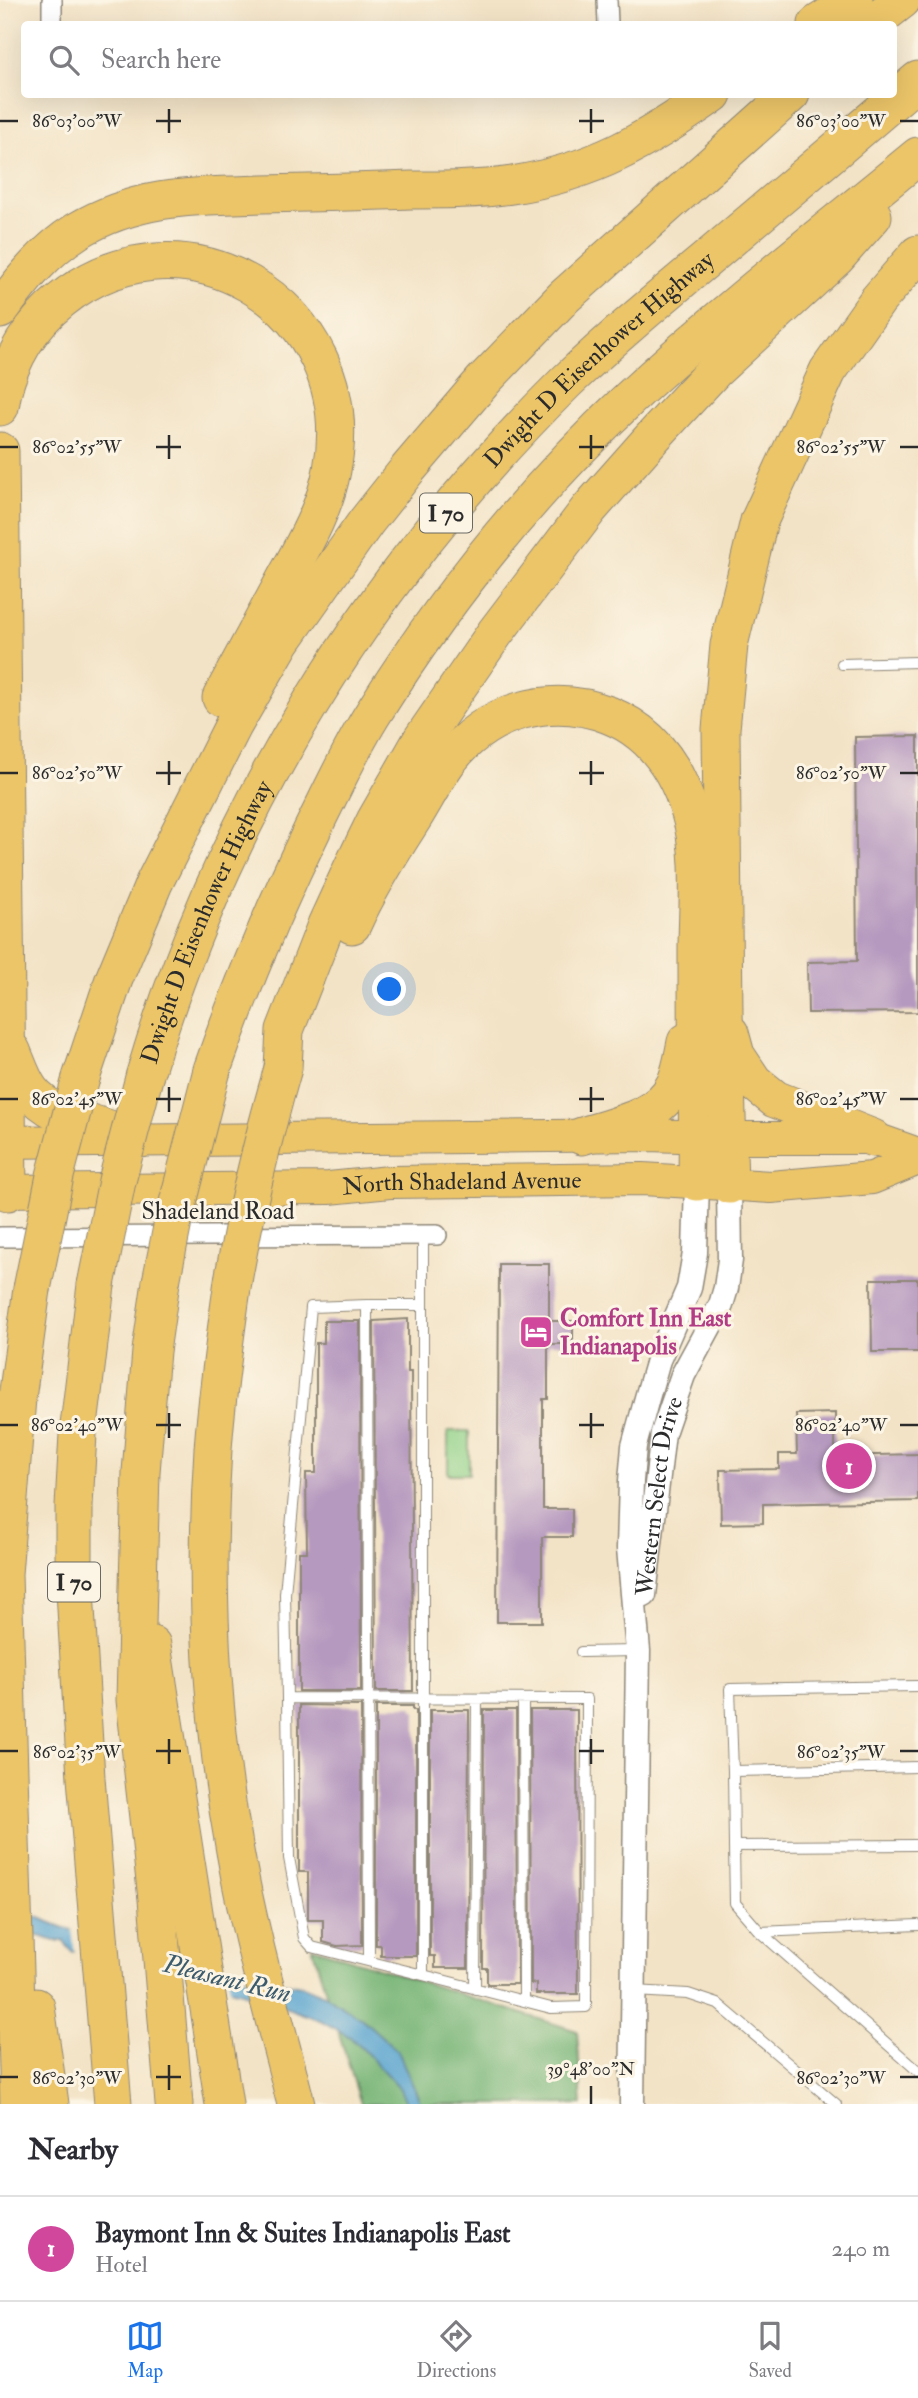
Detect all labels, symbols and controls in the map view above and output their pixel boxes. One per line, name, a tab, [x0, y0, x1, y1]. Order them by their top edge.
search box	[21, 21, 897, 98]
icon: search	[45, 41, 83, 79]
text: Search here	[101, 44, 221, 76]
text: 86°03'00"W	[32, 110, 122, 133]
text: 86°03'00"W	[796, 110, 886, 133]
street label: Dwight D Eisenhower Highway	[477, 244, 721, 474]
text: 86°02'55"W	[33, 436, 122, 459]
text: 86°02'55"W	[797, 436, 886, 459]
road number: I 70	[420, 494, 472, 533]
text: 86°02'50"W	[32, 762, 123, 785]
text: 86°02'50"W	[796, 762, 887, 785]
street label: Dwight D Eisenhower Highway	[134, 774, 279, 1067]
your location	[372, 972, 406, 1006]
text: 86°02'45"W	[32, 1088, 123, 1111]
text: 86°02'45"W	[796, 1088, 887, 1111]
street label: North Shadeland Avenue	[341, 1164, 582, 1202]
street label: Shadeland Road	[142, 1196, 295, 1227]
place label: Comfort Inn East Indianapolis	[560, 1303, 732, 1362]
hotel icon: Comfort Inn East Indianapolis	[517, 1313, 555, 1351]
street label: Western Select Drive	[628, 1392, 690, 1599]
text: 86°02'40"W	[31, 1414, 124, 1437]
text: 86°02'40"W	[795, 1414, 888, 1437]
pin: 1	[826, 1440, 872, 1492]
road number: I 70	[48, 1562, 100, 1602]
text: 86°02'35"W	[33, 1741, 122, 1764]
text: 86°02'35"W	[797, 1741, 886, 1764]
water label: Pleasant Run	[159, 1947, 294, 2010]
text: 39°48'00"N	[547, 2058, 635, 2081]
text: 86°02'30"W	[32, 2067, 122, 2090]
text: 86°02'30"W	[796, 2067, 886, 2090]
text: Nearby	[28, 2131, 118, 2168]
text: Baymont Inn & Suites Indianapolis East	[95, 2218, 510, 2250]
text: 1	[47, 2234, 55, 2263]
text: 240 m	[831, 2234, 890, 2263]
text: Hotel	[95, 2250, 148, 2279]
tab: Map	[126, 2317, 164, 2383]
tab: Directions	[416, 2317, 496, 2383]
tab: Saved	[748, 2317, 792, 2383]

